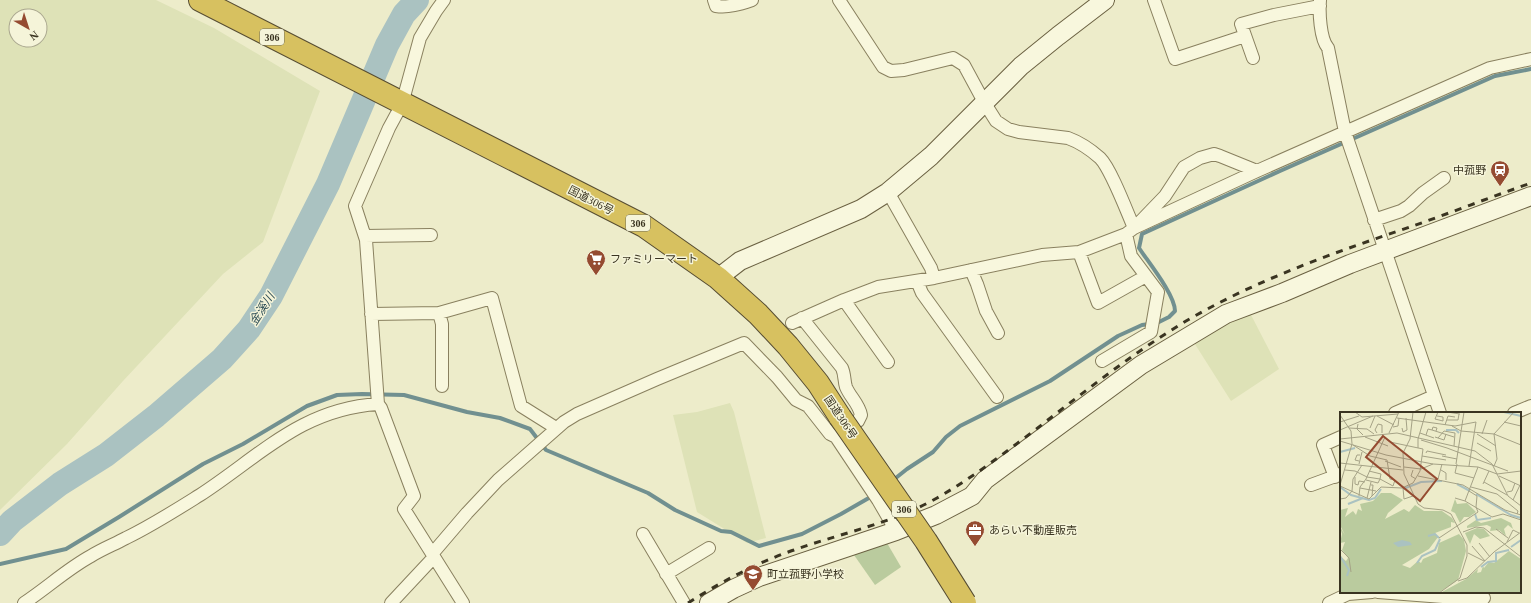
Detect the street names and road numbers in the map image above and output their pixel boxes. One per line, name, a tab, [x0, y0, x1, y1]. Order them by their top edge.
road number: 306	[260, 29, 284, 45]
street label: 国道306号	[566, 183, 616, 217]
road number: 306	[626, 215, 650, 231]
street label: 国道306号	[822, 393, 860, 441]
road number: 306	[892, 501, 916, 517]

